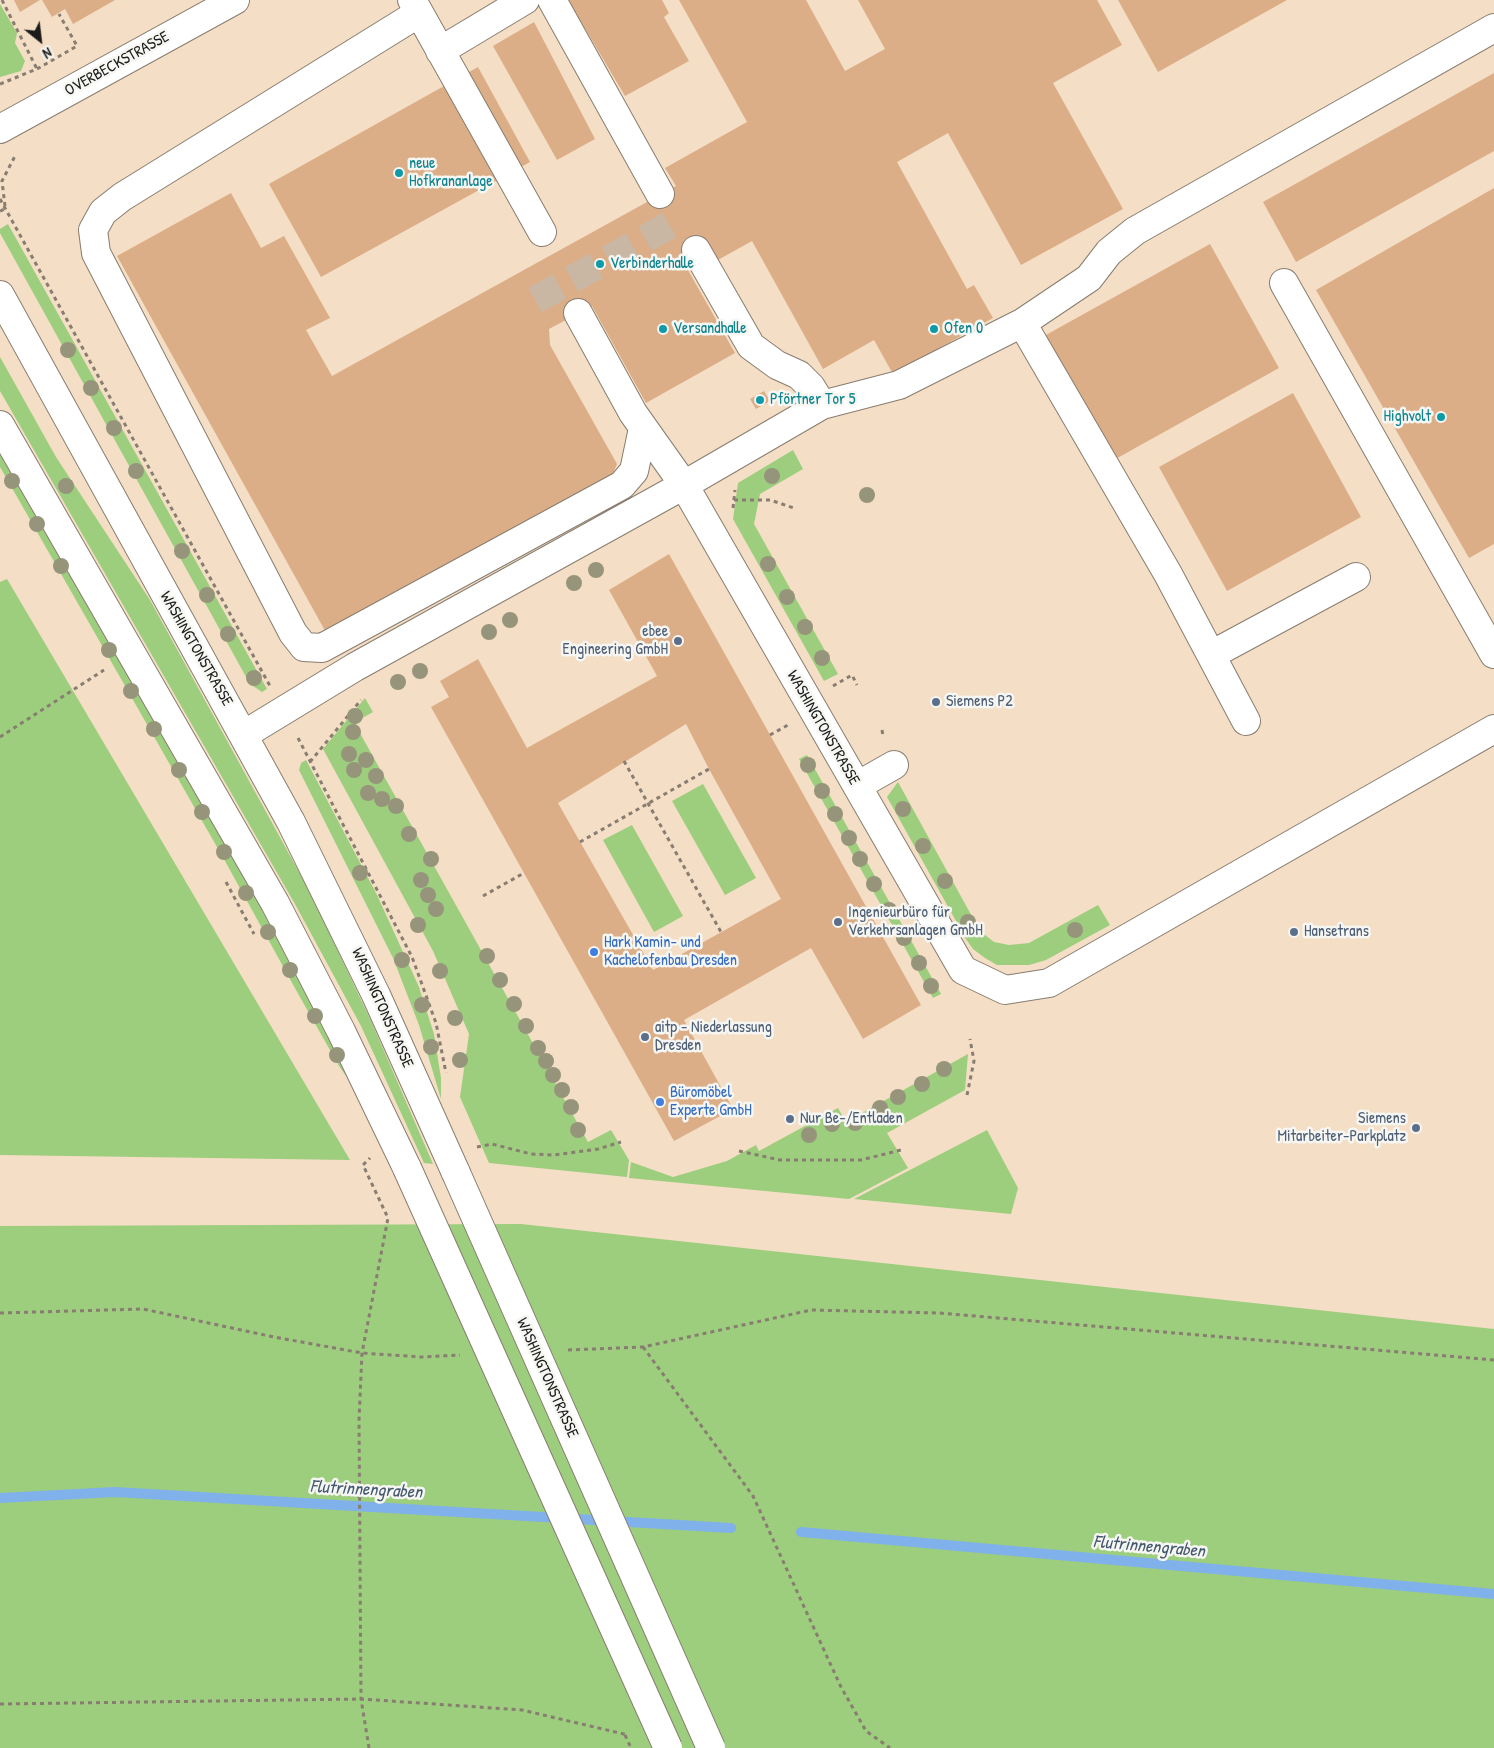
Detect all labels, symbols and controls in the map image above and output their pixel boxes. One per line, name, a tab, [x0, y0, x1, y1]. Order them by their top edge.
north arrow	[15, 15, 65, 65]
street label: OVERBECKSTRASSE	[62, 27, 172, 101]
text: N	[40, 43, 55, 64]
place label: neue Hofkrananlage	[409, 154, 493, 192]
marker: neue Hofkrananlage	[393, 167, 405, 179]
place label: Verbinderhalle	[610, 254, 694, 274]
marker: Verbinderhalle	[594, 258, 606, 270]
place label: Versandhalle	[673, 319, 747, 339]
place label: Ofen 0	[944, 319, 983, 339]
marker: Versandhalle	[657, 323, 669, 335]
marker: Ofen 0	[928, 323, 940, 335]
place label: Pförtner Tor 5	[770, 390, 856, 410]
marker: Pförtner Tor 5	[754, 394, 766, 406]
place label: Highvolt	[1383, 407, 1431, 427]
marker: Highvolt	[1435, 411, 1447, 423]
street label: WASHINGTONSTRASSE	[155, 588, 237, 710]
place label: ebee Engineering GmbH	[563, 622, 668, 660]
marker: ebee Engineering GmbH	[672, 635, 684, 647]
street label: WASHINGTONSTRASSE	[782, 667, 864, 789]
place label: Siemens P2	[946, 692, 1013, 712]
marker: Siemens P2	[930, 696, 942, 708]
place label: Ingenieurbüro für Verkehrsanlagen GmbH	[848, 903, 983, 941]
marker: Ingenieurbüro für Verkehrsanlagen GmbH	[832, 916, 844, 928]
place label: Hansetrans	[1304, 922, 1369, 942]
marker: Hansetrans	[1288, 926, 1300, 938]
place label: Hark Kamin- und Kachelofenbau Dresden	[604, 933, 737, 971]
street label: WASHINGTONSTRASSE	[347, 945, 417, 1071]
marker: Hark Kamin- und Kachelofenbau Dresden	[588, 946, 600, 958]
place label: aitp - Niederlassung Dresden	[655, 1018, 772, 1056]
marker: aitp - Niederlassung Dresden	[639, 1031, 651, 1043]
place label: Büromöbel Experte GmbH	[670, 1083, 752, 1121]
marker: Büromöbel Experte GmbH	[654, 1096, 666, 1108]
place label: Nur Be-/Entladen	[800, 1109, 903, 1129]
place label: Siemens Mitarbeiter-Parkplatz	[1277, 1109, 1406, 1147]
marker: Nur Be-/Entladen	[784, 1113, 796, 1125]
marker: Siemens Mitarbeiter-Parkplatz	[1410, 1122, 1422, 1134]
street label: WASHINGTONSTRASSE	[512, 1315, 582, 1441]
water label: Flutrinnengraben	[309, 1476, 423, 1504]
water label: Flutrinnengraben	[1092, 1531, 1206, 1563]

